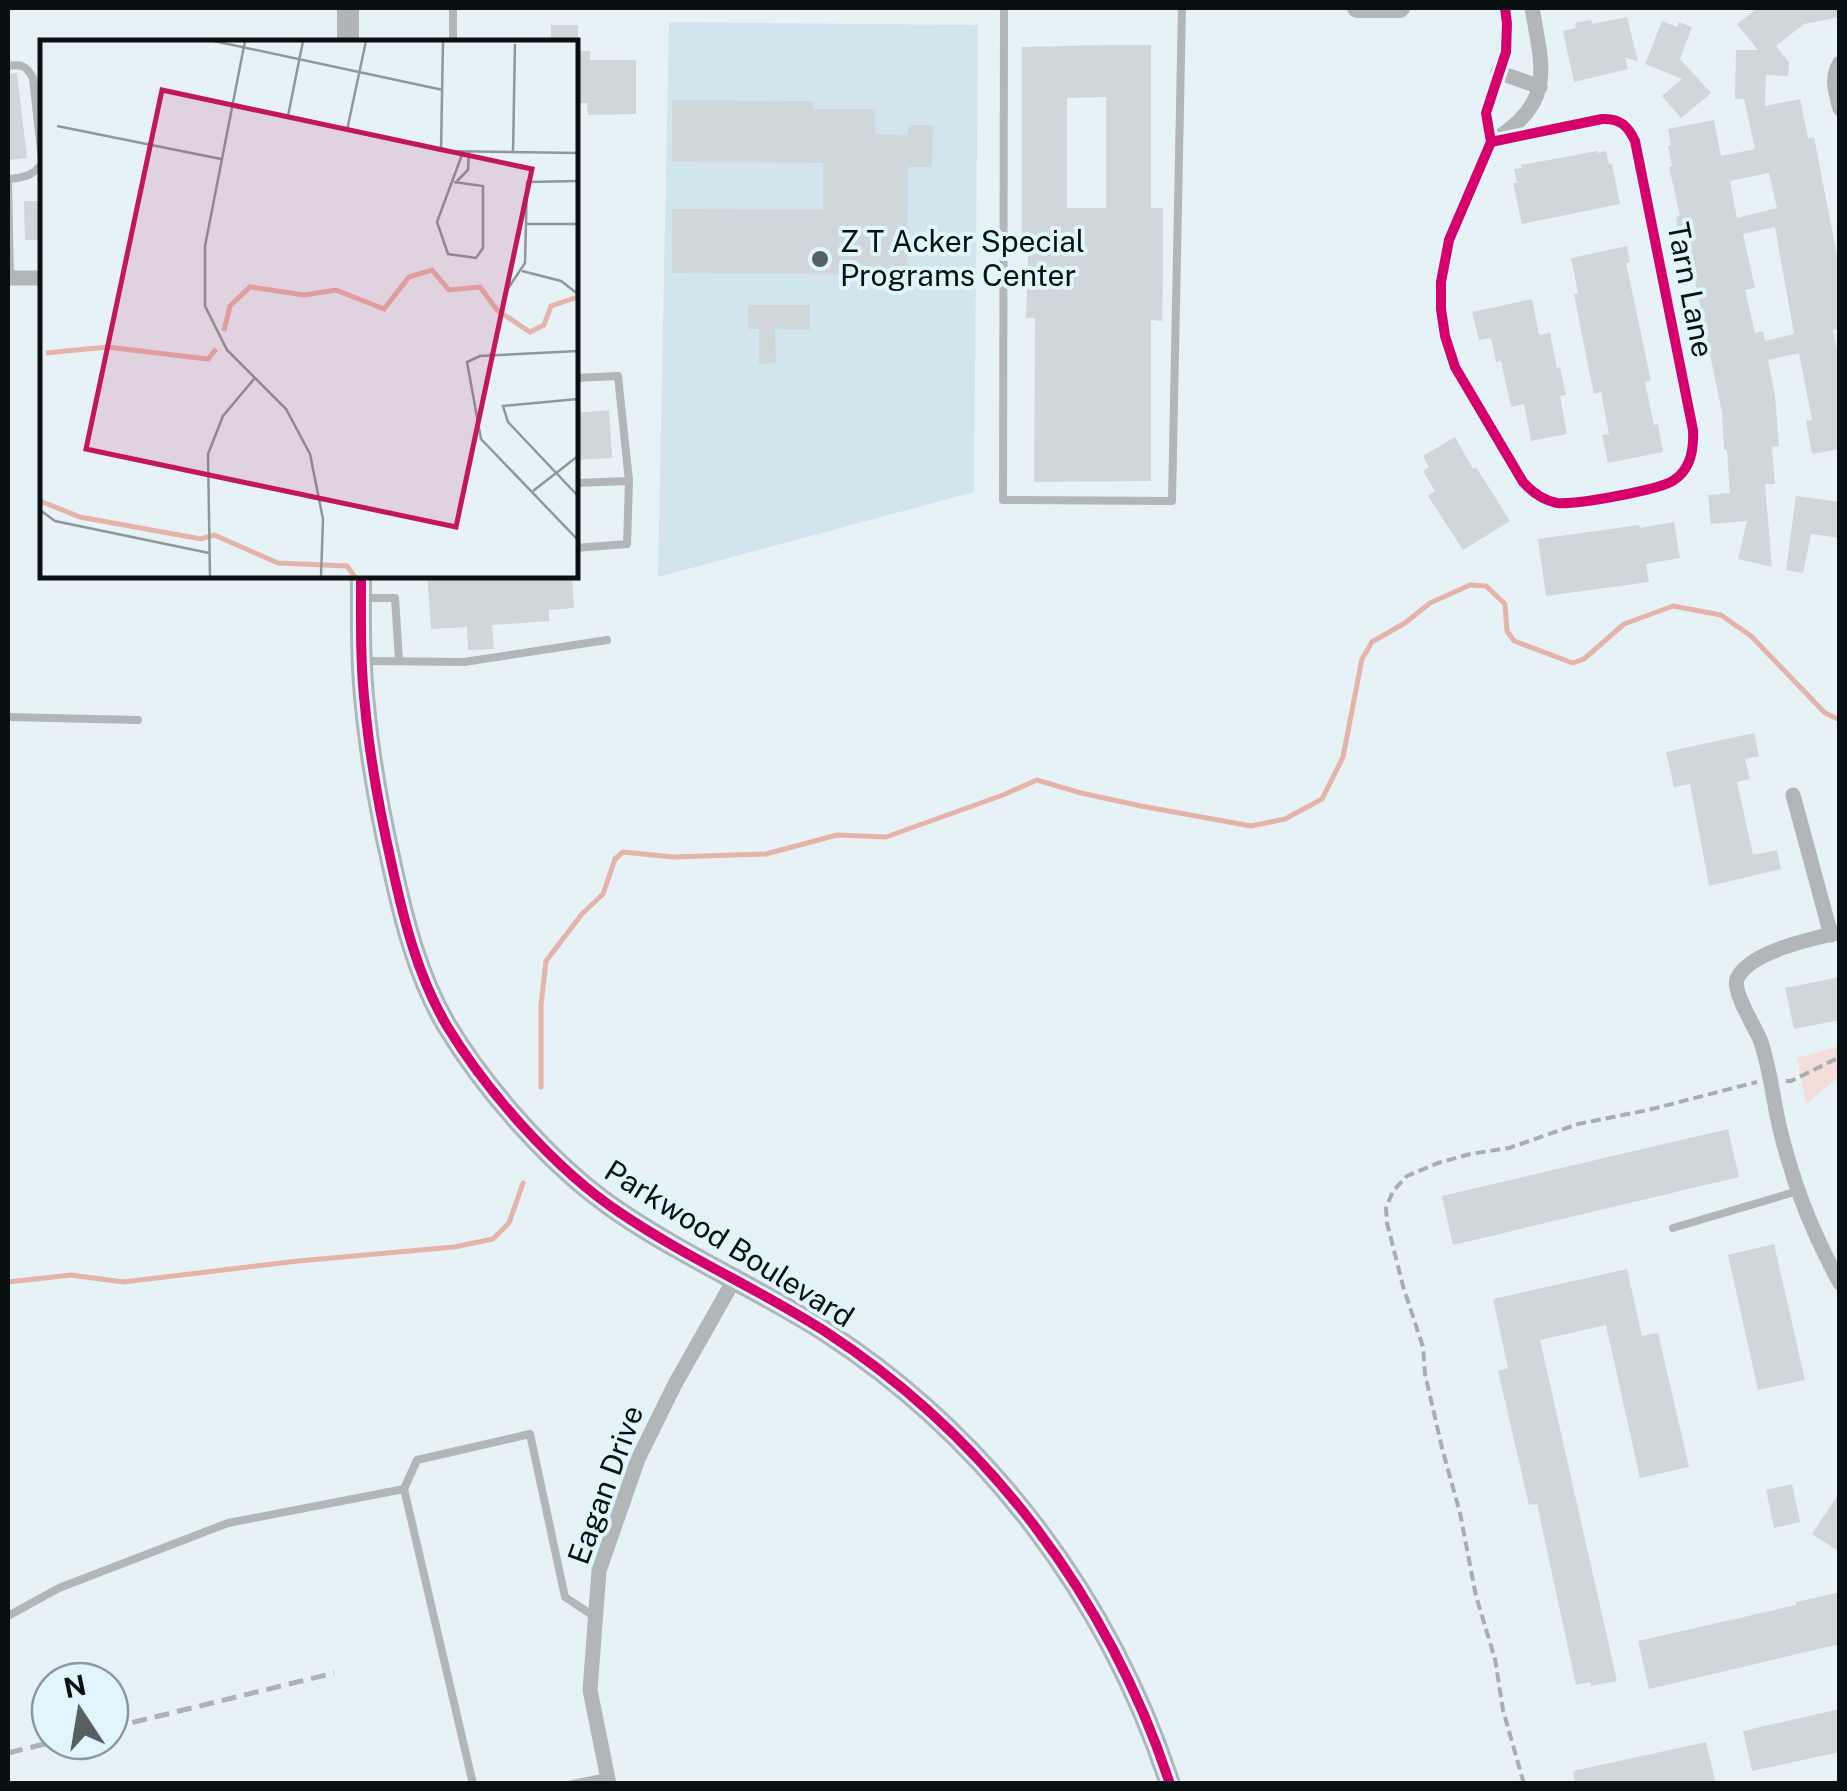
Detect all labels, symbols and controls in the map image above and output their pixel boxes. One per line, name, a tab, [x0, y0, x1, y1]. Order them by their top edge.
inset map	[40, 40, 578, 578]
street label: Tarn Lane	[1660, 219, 1722, 360]
place label: Z T Acker Special Programs Center	[840, 223, 1085, 293]
marker: Z T Acker Special Programs Center	[809, 248, 831, 270]
street label: Parkwood Boulevard	[598, 1152, 861, 1334]
street label: Eagan Drive	[560, 1400, 650, 1569]
north arrow	[30, 1661, 130, 1761]
text: N	[61, 1668, 89, 1704]

